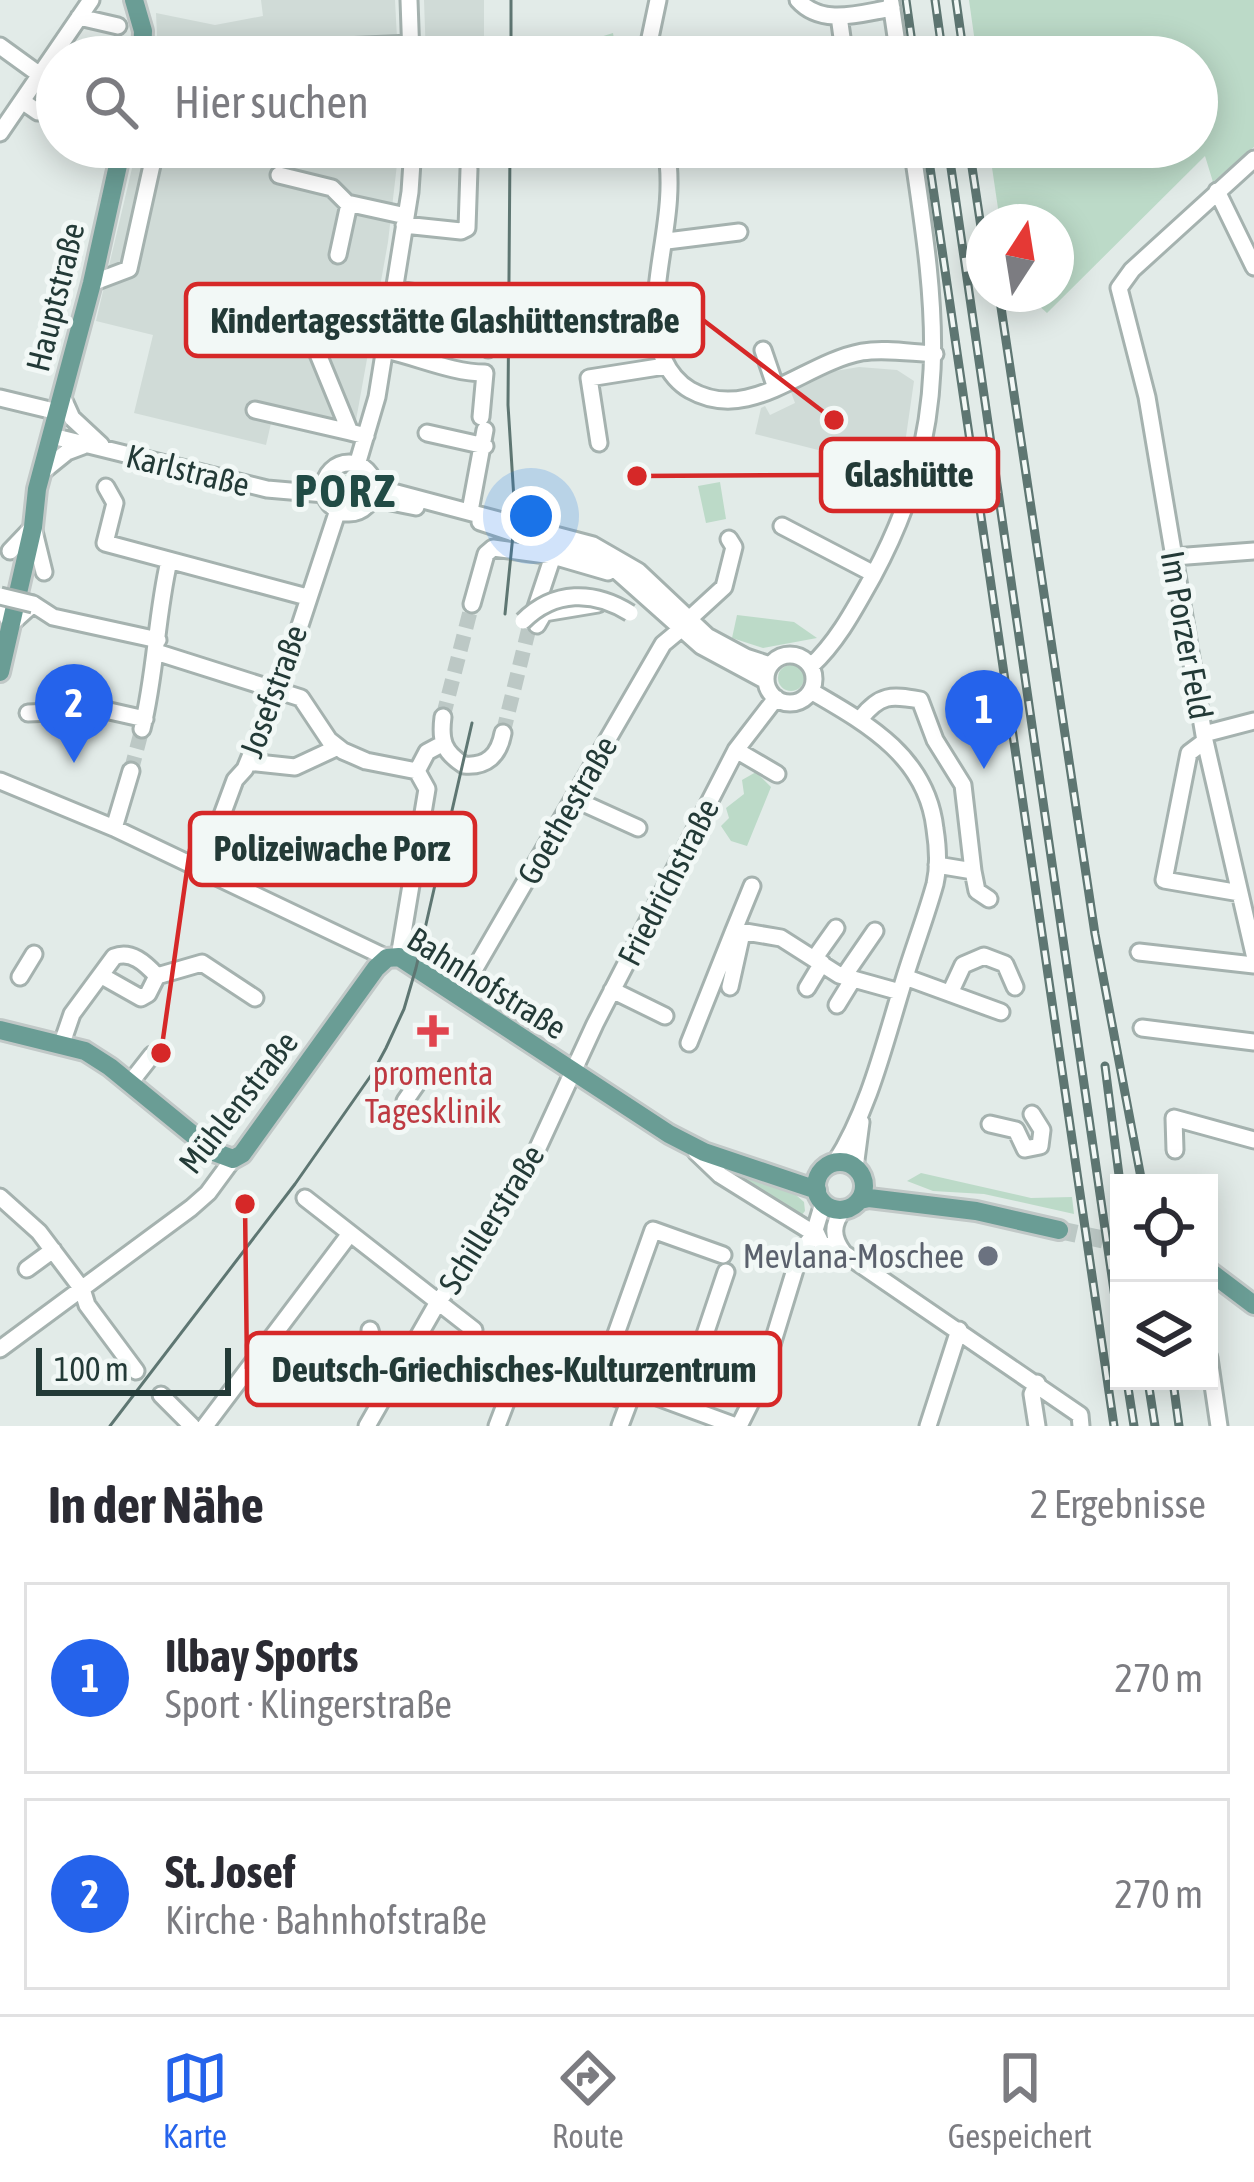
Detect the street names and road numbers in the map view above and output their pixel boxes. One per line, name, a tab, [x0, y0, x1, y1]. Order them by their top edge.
street label: Hauptstraße	[18, 219, 92, 375]
street label: Karlstraße	[123, 436, 253, 504]
street label: Im Porzer Feld	[1154, 548, 1220, 722]
street label: Josefstraße	[232, 620, 314, 762]
street label: Goethestraße	[509, 729, 625, 891]
street label: Friedrichstraße	[610, 792, 726, 972]
street label: Bahnhofstraße	[401, 919, 573, 1047]
street label: Mühlenstraße	[171, 1024, 305, 1180]
street label: Schillerstraße	[430, 1138, 552, 1300]

